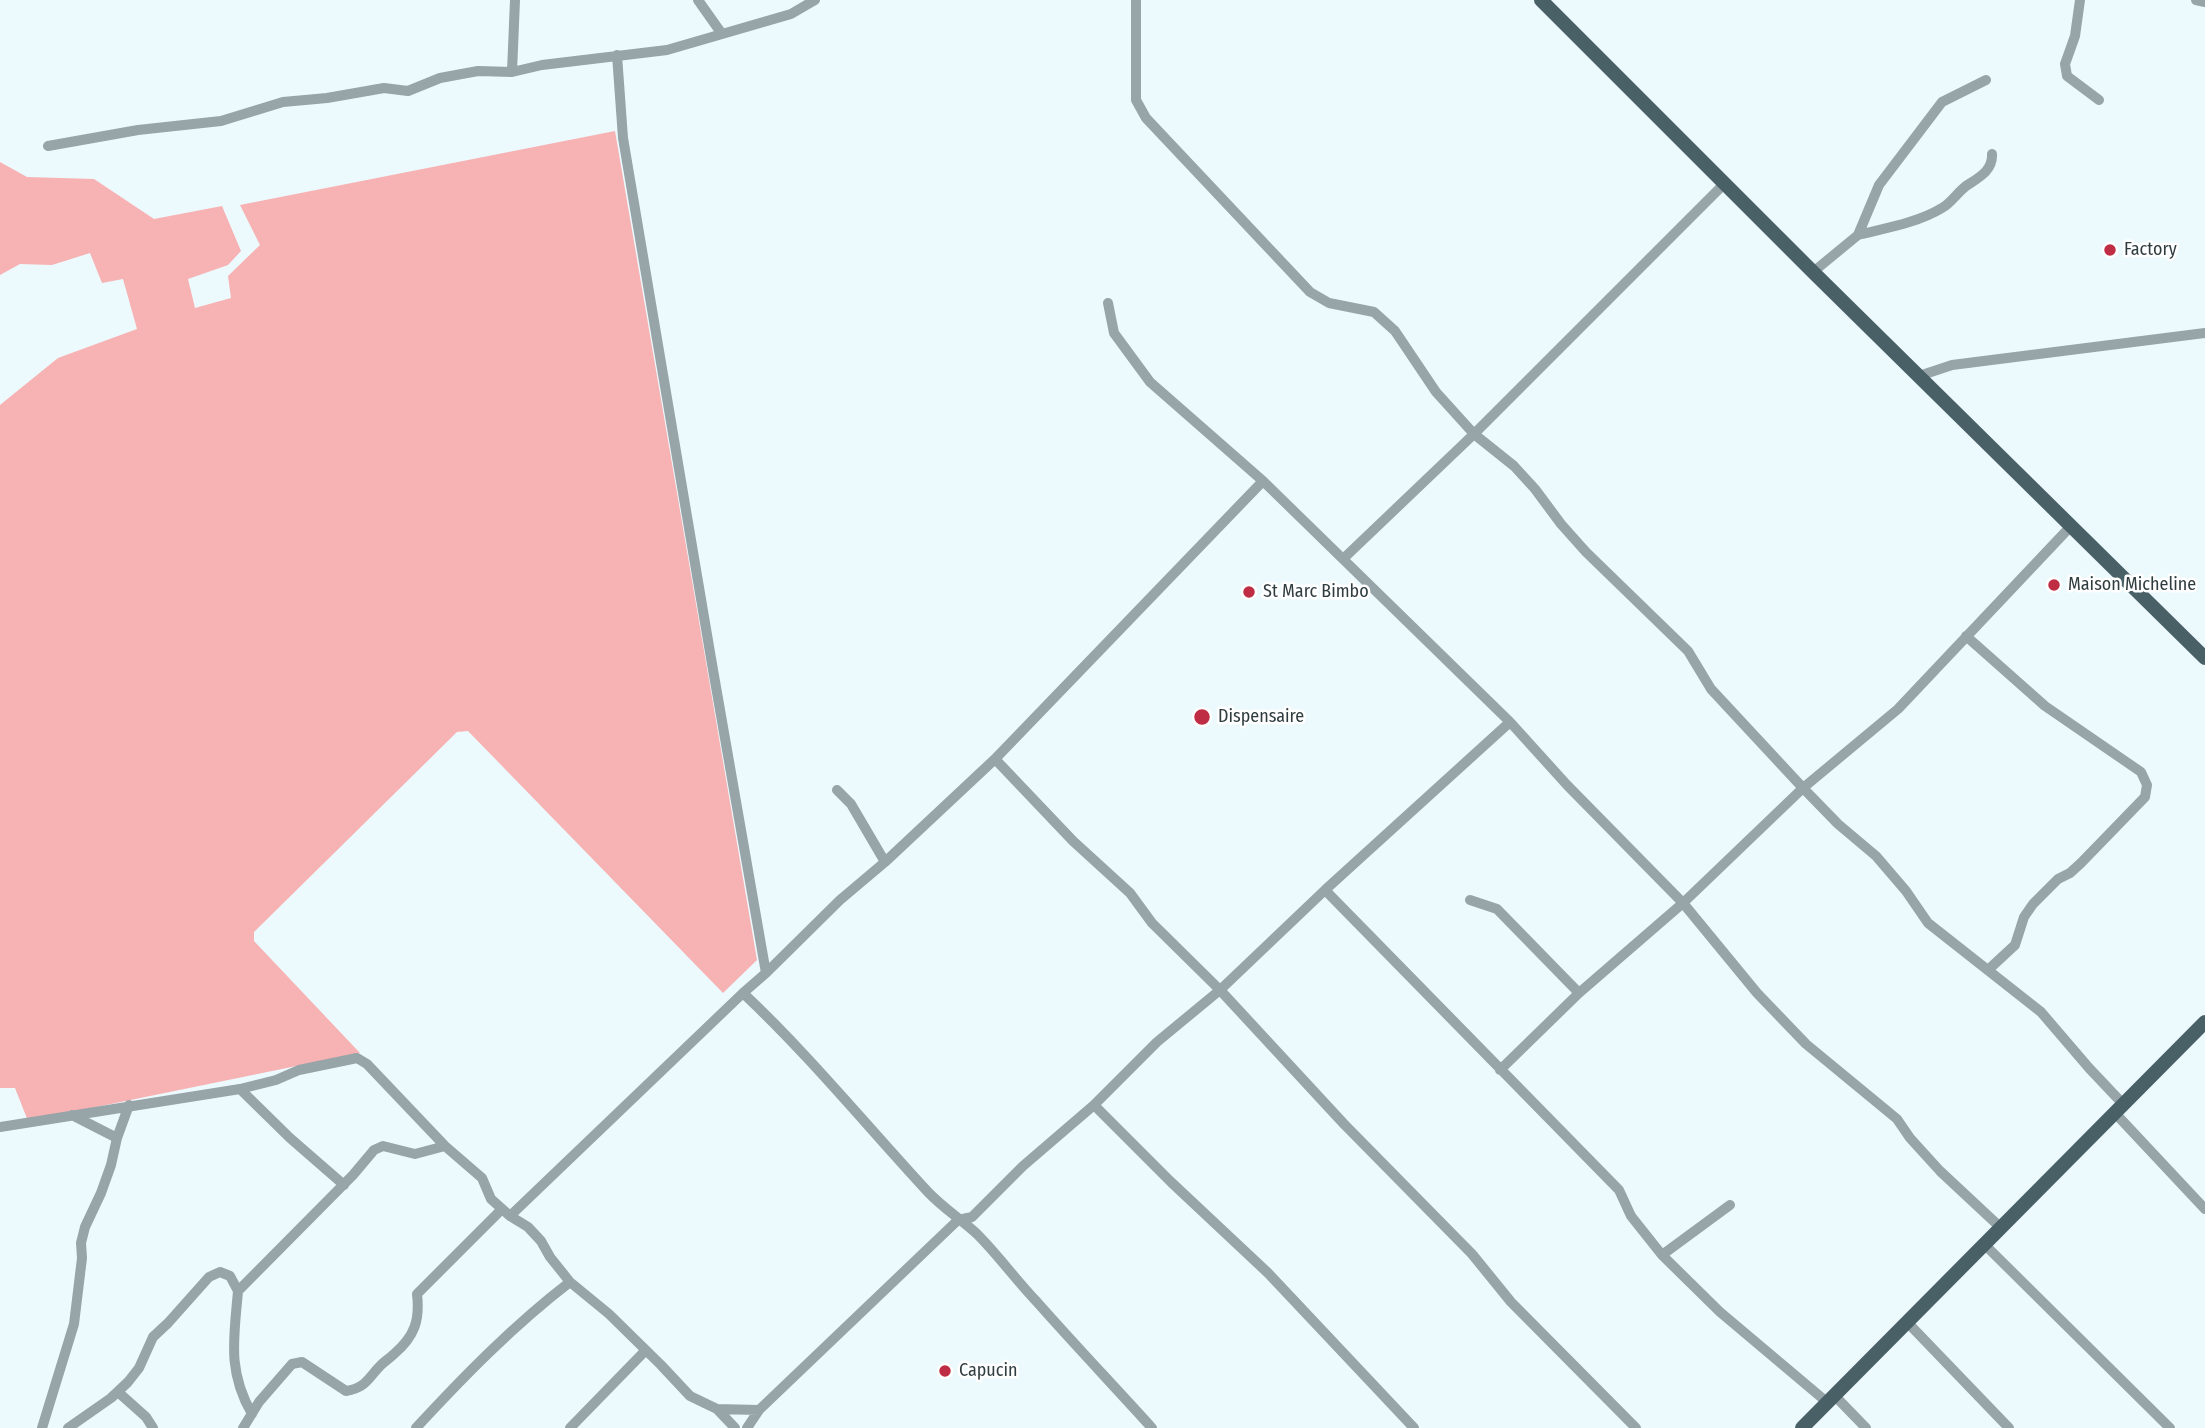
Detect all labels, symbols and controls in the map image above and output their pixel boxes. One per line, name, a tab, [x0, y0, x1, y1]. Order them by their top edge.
place label: Factory	[2124, 239, 2177, 261]
marker: Factory	[2102, 242, 2118, 258]
place label: Maison Micheline	[2068, 574, 2196, 596]
marker: Maison Micheline	[2046, 577, 2062, 593]
place label: St Marc Bimbo	[1263, 581, 1369, 603]
marker: St Marc Bimbo	[1241, 584, 1257, 600]
place label: Dispensaire	[1218, 706, 1304, 728]
marker: Dispensaire	[1192, 707, 1212, 727]
place label: Capucin	[959, 1360, 1017, 1382]
marker: Capucin	[937, 1363, 953, 1379]

